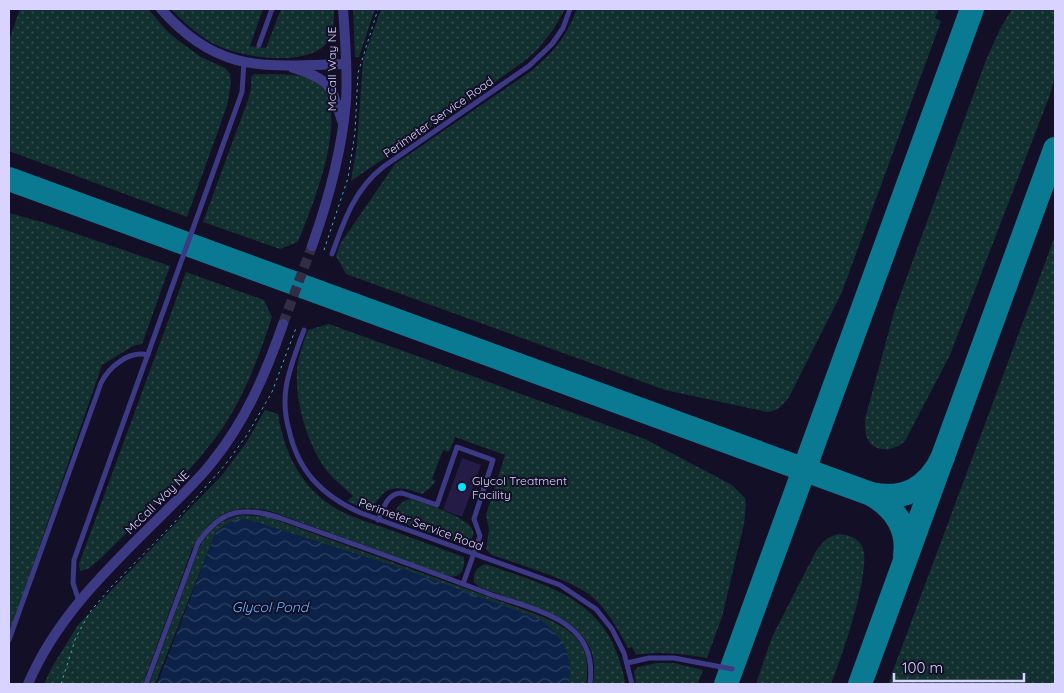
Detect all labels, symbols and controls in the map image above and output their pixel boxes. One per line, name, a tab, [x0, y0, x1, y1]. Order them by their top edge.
street label: McCall Way NE	[324, 27, 339, 111]
street label: Perimeter Service Road	[380, 73, 496, 161]
street label: McCall Way NE	[122, 467, 192, 537]
place label: Glycol Treatment Facility	[472, 473, 567, 502]
marker: Glycol Treatment Facility	[456, 481, 468, 493]
street label: Perimeter Service Road	[357, 495, 485, 553]
water label: Glycol Pond	[232, 598, 310, 616]
scale bar	[894, 650, 1024, 682]
text: 100 m	[902, 658, 943, 677]

